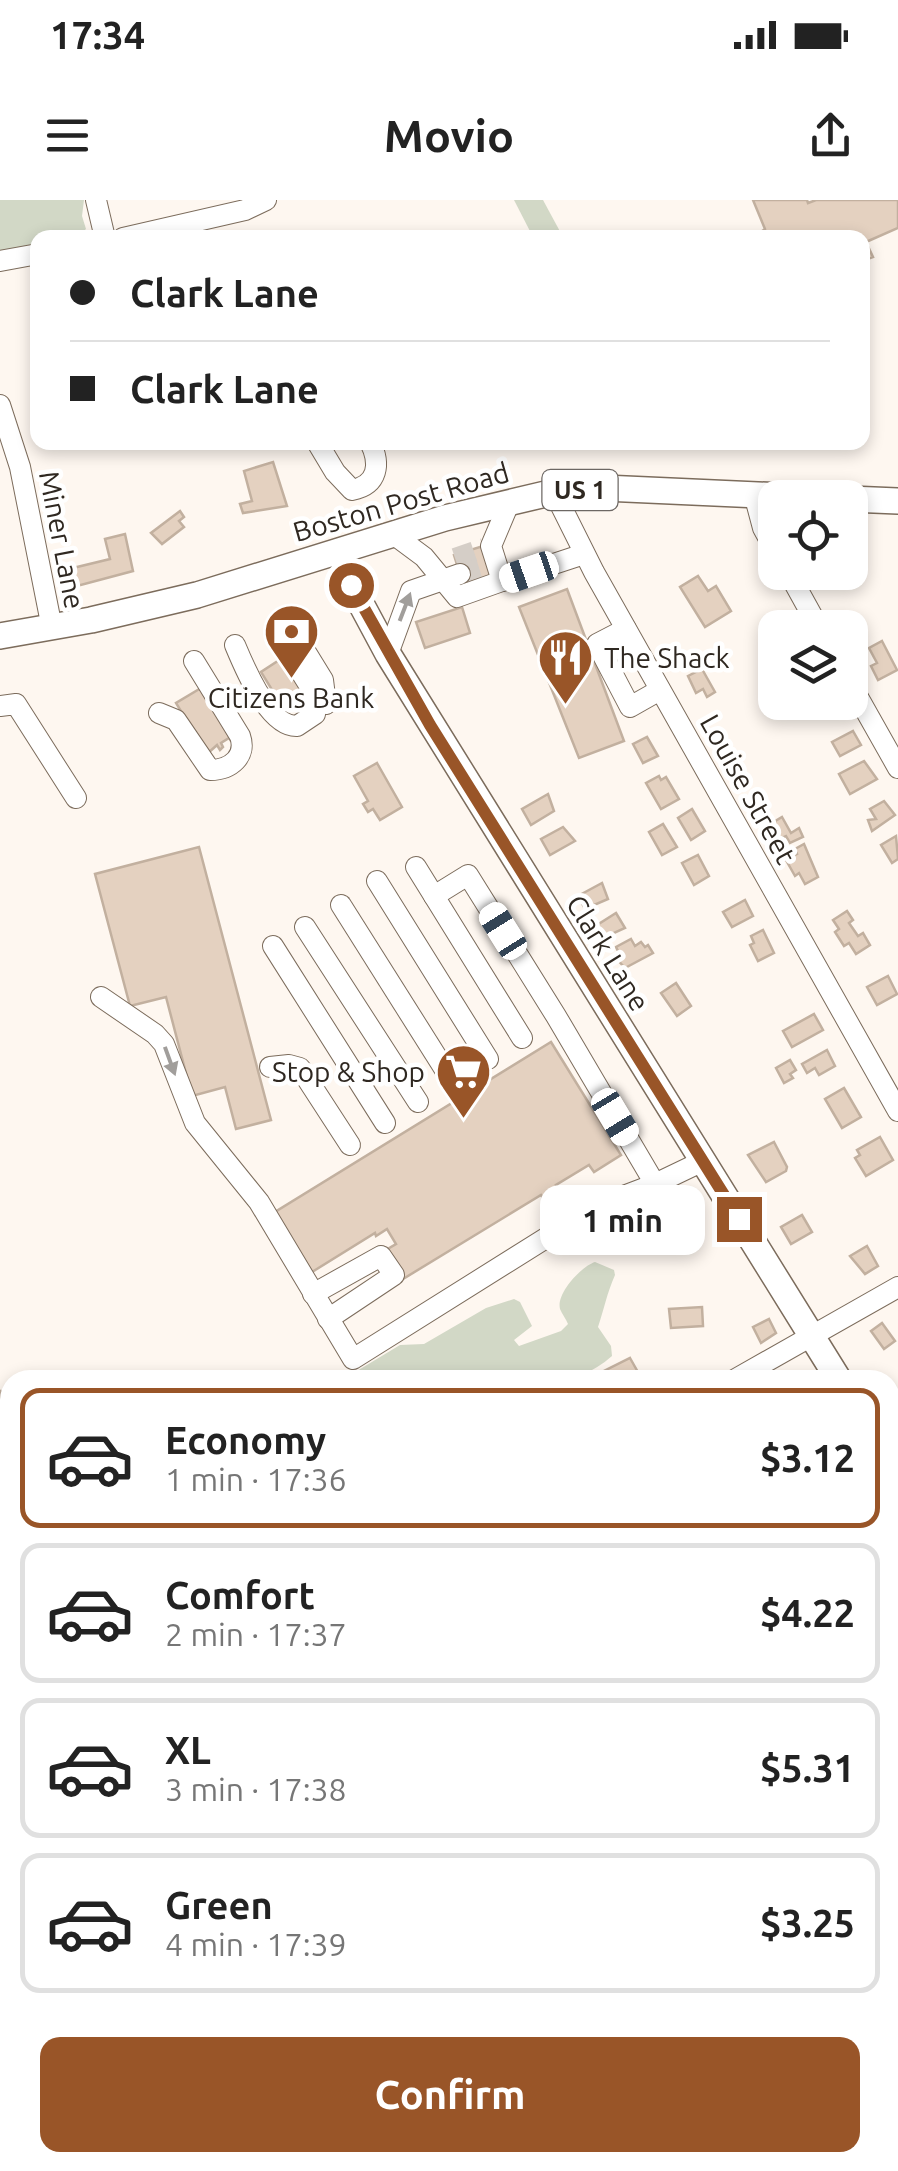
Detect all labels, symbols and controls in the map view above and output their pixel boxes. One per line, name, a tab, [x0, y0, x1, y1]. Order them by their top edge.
text: 17:34	[50, 14, 145, 56]
icon: menu	[40, 108, 95, 163]
icon: share	[803, 108, 858, 163]
text: Movio	[384, 110, 514, 161]
text: Clark Lane	[130, 272, 319, 314]
text: Clark Lane	[130, 368, 319, 410]
street label: Boston Post Road	[289, 456, 512, 547]
street label: Miner Lane	[34, 468, 91, 611]
road number: US 1	[542, 470, 618, 510]
map controls	[758, 480, 868, 720]
button: locate	[758, 480, 868, 590]
car	[496, 548, 562, 596]
route start	[329, 563, 374, 608]
one-way arrow	[398, 592, 414, 622]
bank icon: Citizens Bank	[261, 602, 321, 681]
button: layers	[758, 610, 868, 720]
restaurant icon: The Shack	[535, 628, 595, 707]
place label: The Shack	[604, 642, 730, 673]
place label: Citizens Bank	[208, 682, 374, 713]
street label: Louise Street	[695, 709, 802, 869]
street label: Clark Lane	[561, 889, 656, 1016]
car	[474, 898, 532, 964]
supermarket icon: Stop & Shop	[434, 1042, 494, 1121]
one-way arrow	[163, 1047, 178, 1077]
place label: Stop & Shop	[272, 1056, 425, 1087]
car	[587, 1084, 643, 1150]
callout: 1 min	[539, 1184, 704, 1254]
route end	[717, 1197, 762, 1242]
text: 1 min	[582, 1202, 663, 1238]
icon: car	[45, 1413, 135, 1503]
text: Economy	[165, 1419, 326, 1461]
text: $3.12	[760, 1437, 855, 1479]
text: 1 min · 17:36	[165, 1461, 347, 1497]
icon: car	[45, 1568, 135, 1658]
text: Comfort	[165, 1574, 315, 1616]
text: $4.22	[760, 1592, 855, 1634]
text: 2 min · 17:37	[165, 1616, 347, 1652]
icon: car	[45, 1723, 135, 1813]
text: XL	[165, 1729, 211, 1771]
text: $5.31	[760, 1747, 855, 1789]
text: 3 min · 17:38	[165, 1771, 347, 1807]
icon: car	[45, 1878, 135, 1968]
text: Green	[165, 1884, 273, 1926]
text: $3.25	[760, 1902, 855, 1944]
text: 4 min · 17:39	[165, 1926, 347, 1962]
button: Confirm	[40, 2037, 860, 2152]

